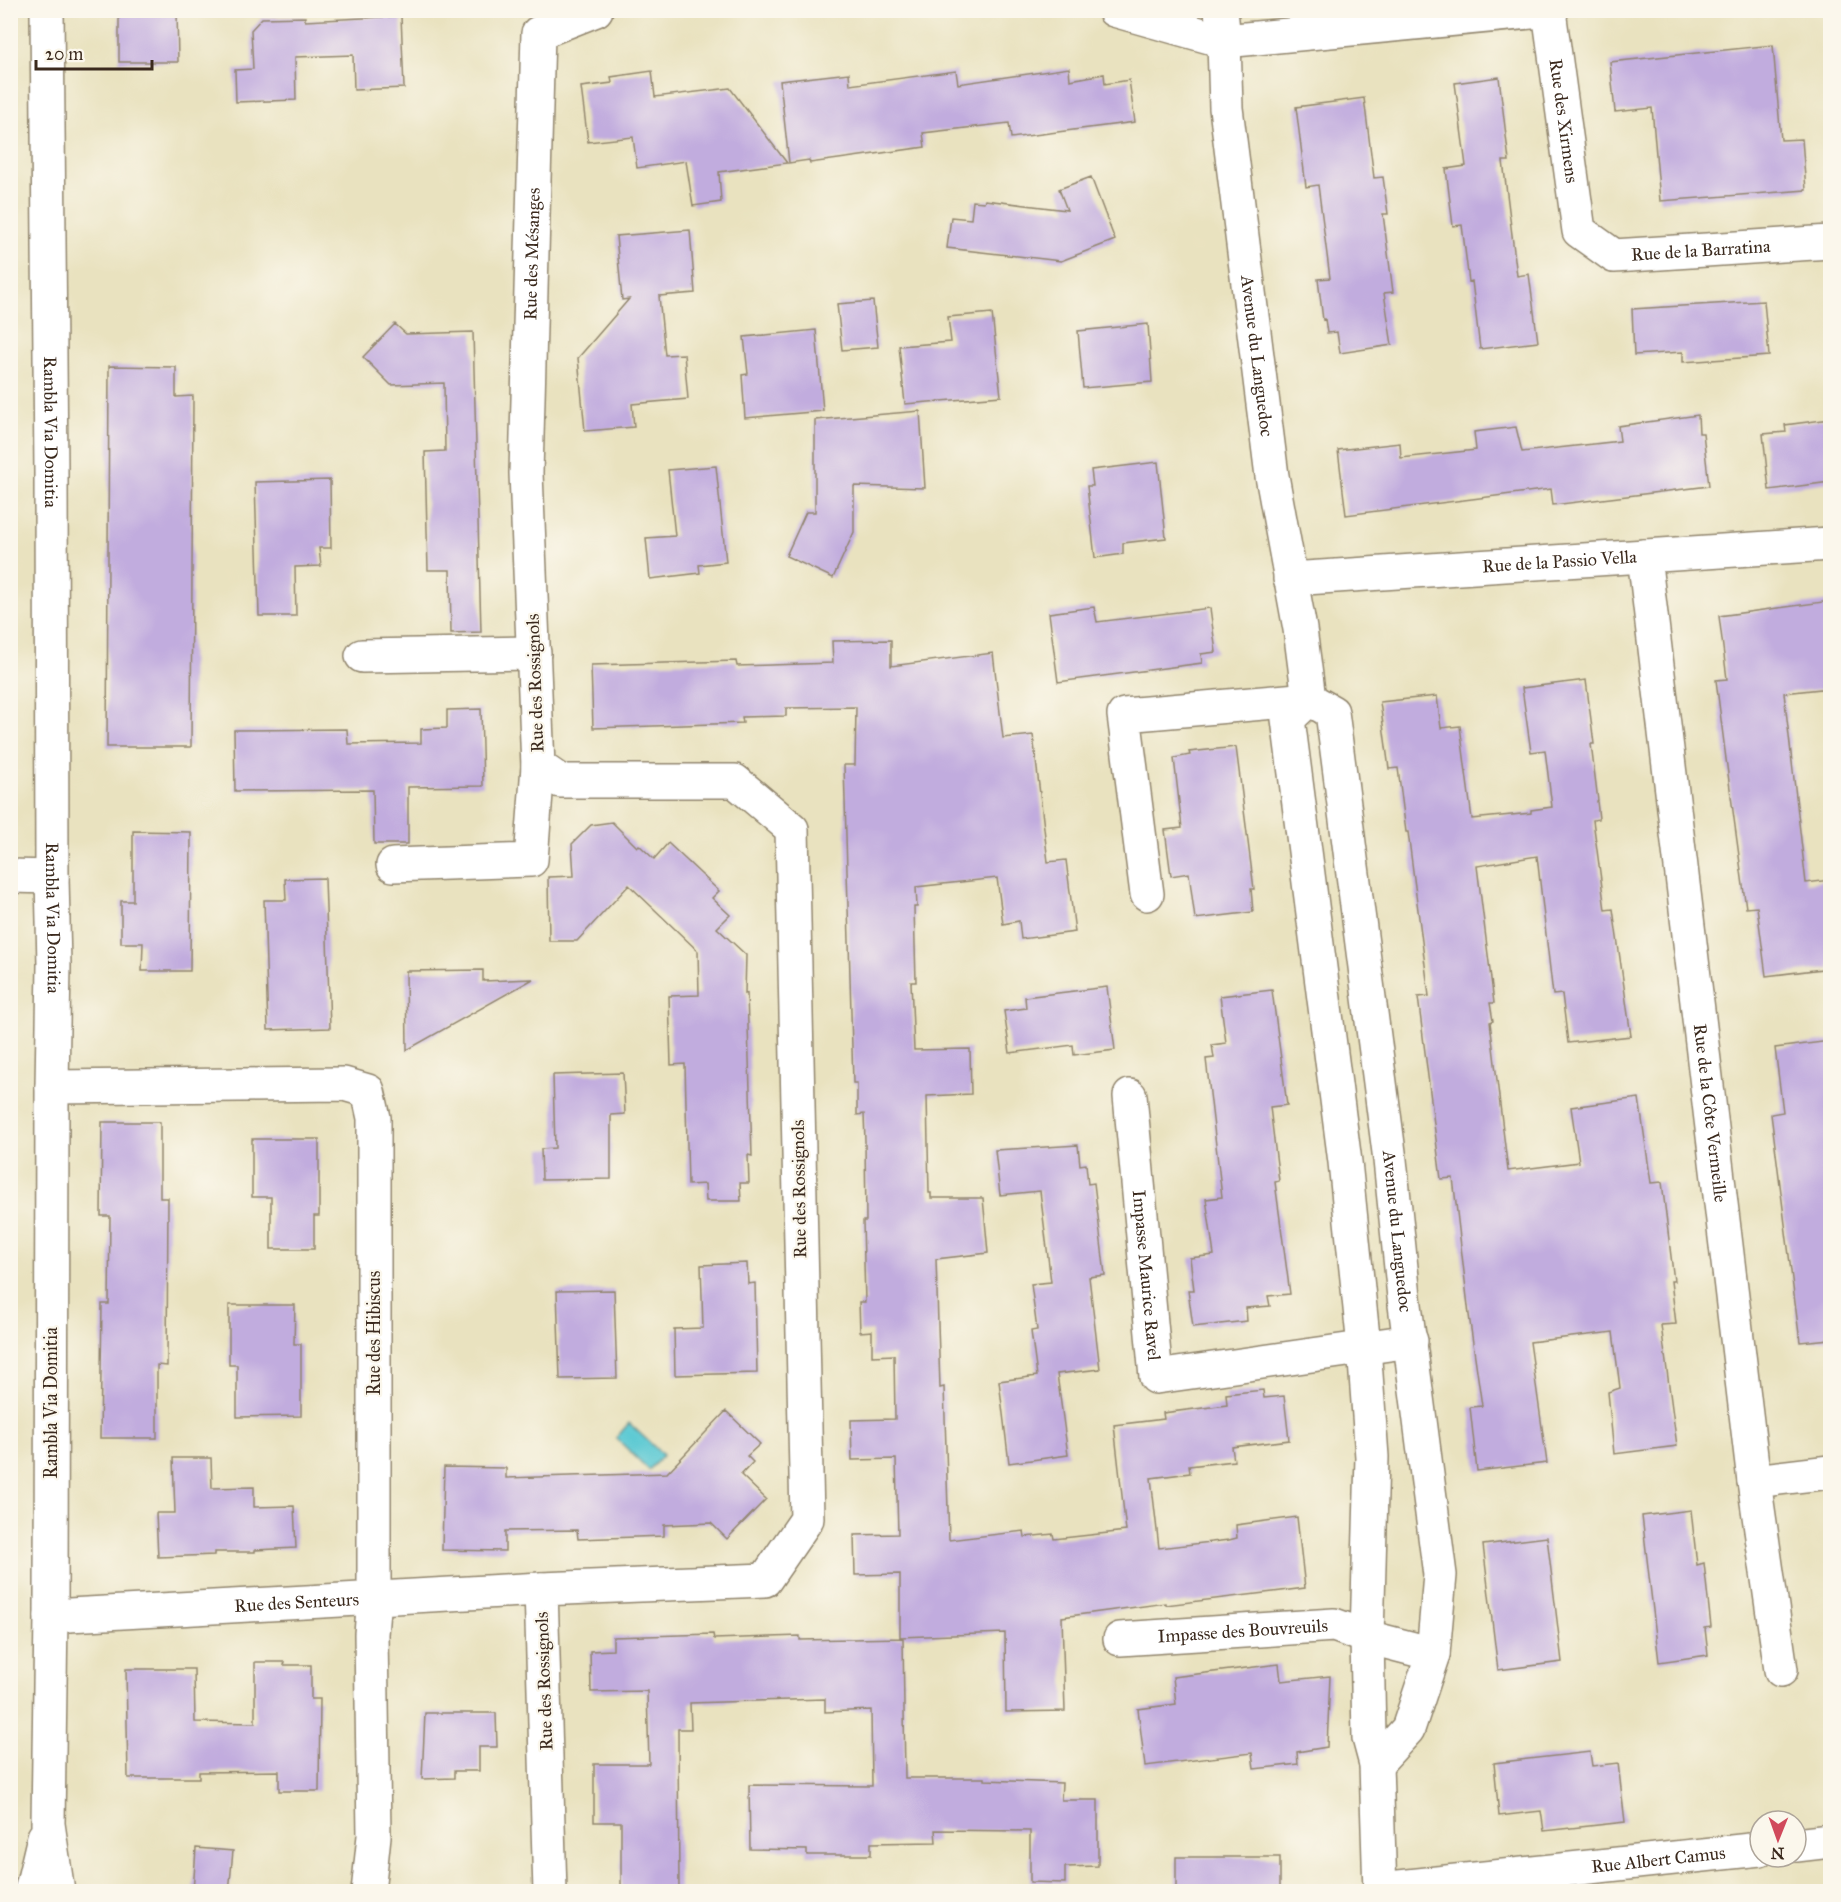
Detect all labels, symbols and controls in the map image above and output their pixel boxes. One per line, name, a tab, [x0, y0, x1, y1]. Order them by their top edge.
scale bar	[36, 33, 152, 71]
text: 20 m	[45, 43, 83, 65]
street label: Rue des Xirmens	[1545, 58, 1583, 184]
street label: Rue des Mésanges	[519, 187, 545, 321]
street label: Rue de la Barratina	[1630, 235, 1772, 266]
street label: Avenue du Languedoc	[1236, 273, 1278, 438]
street label: Rambla Via Domitia	[39, 356, 62, 508]
street label: Rue de la Passio Vella	[1481, 546, 1638, 578]
street label: Rue des Rossignols	[522, 613, 549, 753]
street label: Rambla Via Domitia	[41, 842, 65, 994]
street label: Rue de la Côte Vermeille	[1689, 1023, 1732, 1204]
street label: Rue des Rossignols	[787, 1119, 812, 1259]
street label: Avenue du Languedoc	[1378, 1148, 1417, 1314]
street label: Impasse Maurice Ravel	[1128, 1189, 1165, 1362]
street label: Rue des Hibiscus	[363, 1271, 385, 1395]
street label: Rambla Via Domitia	[40, 1327, 62, 1479]
street label: Rue des Senteurs	[234, 1588, 360, 1617]
street label: Rue des Rossignols	[531, 1611, 558, 1751]
street label: Impasse des Bouvreuils	[1157, 1614, 1329, 1648]
north arrow	[1748, 1809, 1808, 1869]
street label: Rue Albert Camus	[1590, 1842, 1727, 1878]
text: N	[1770, 1844, 1785, 1863]

